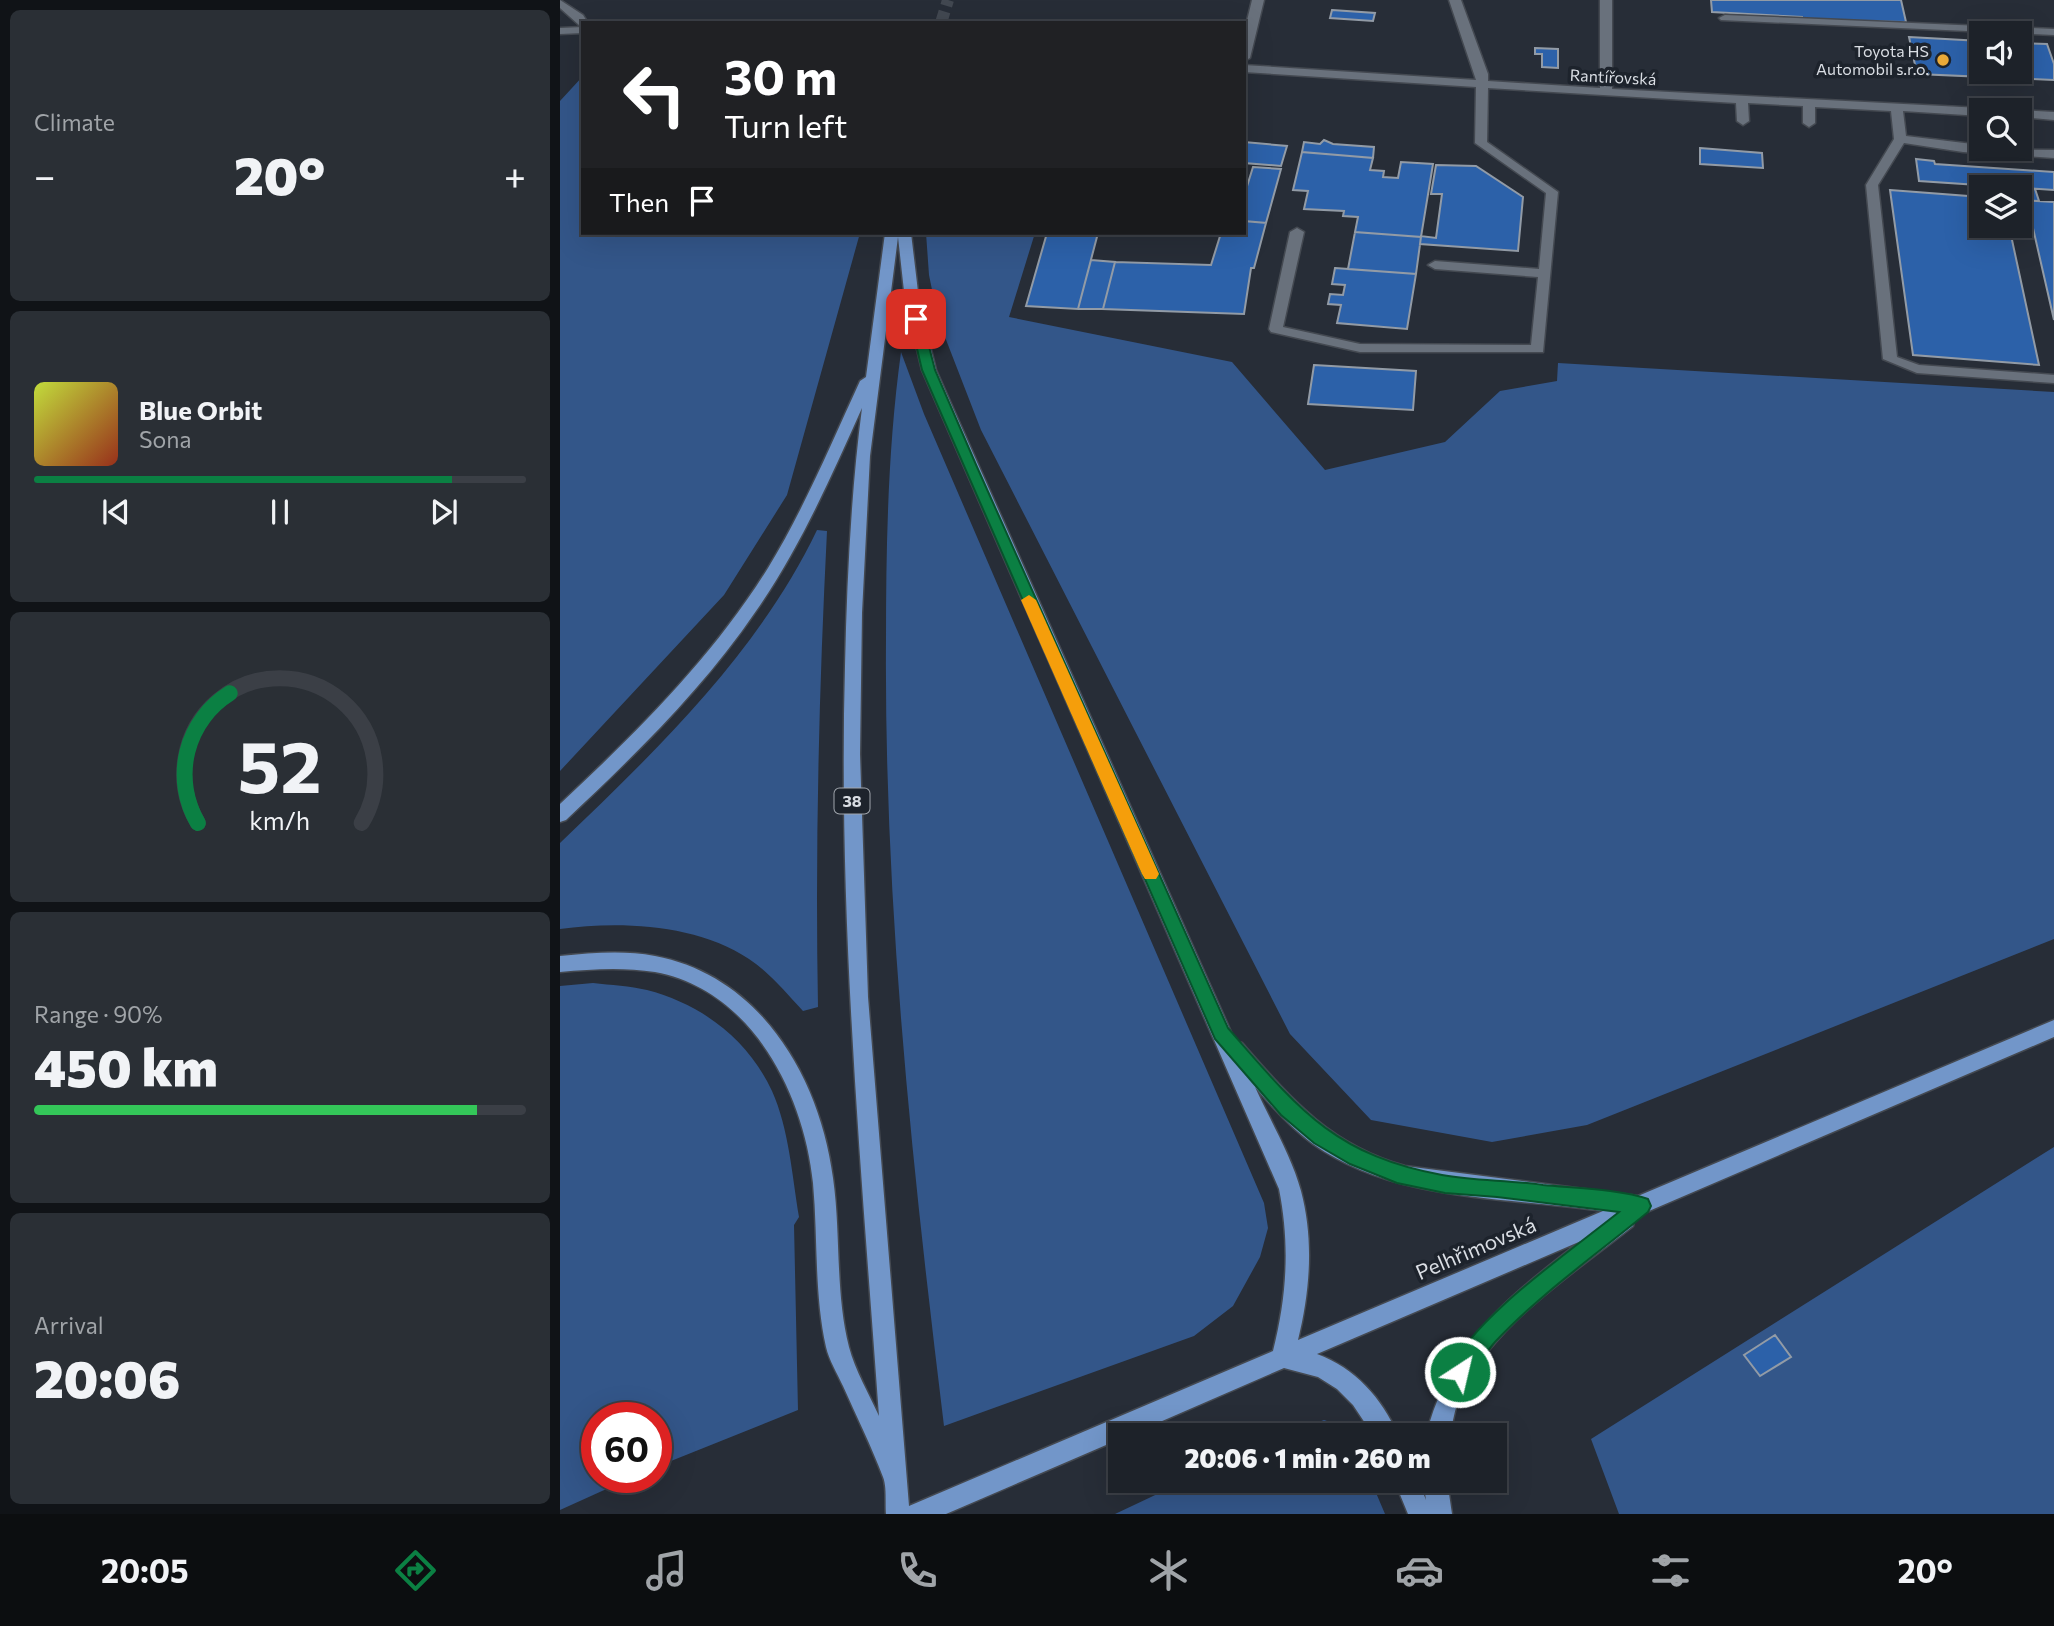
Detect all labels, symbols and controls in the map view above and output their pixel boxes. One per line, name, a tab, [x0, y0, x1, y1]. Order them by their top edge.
map controls	[1969, 21, 2032, 238]
button: sound	[1969, 21, 2032, 84]
place label: Toyota HS Automobil s.r.o.	[1816, 41, 1929, 78]
text: 30 m	[724, 45, 837, 105]
icon: left	[609, 49, 700, 140]
marker: Toyota HS Automobil s.r.o.	[1935, 52, 1951, 68]
street label: Rantířovská	[1569, 65, 1657, 88]
button: search	[1969, 98, 2032, 161]
text: Turn left	[724, 105, 848, 145]
text: Climate	[34, 108, 115, 136]
text: 20°	[234, 142, 325, 206]
text: −	[34, 151, 56, 198]
text: +	[504, 151, 526, 198]
button: layers	[1969, 175, 2032, 238]
icon: arrive	[683, 182, 721, 220]
text: Then	[609, 186, 669, 217]
pin	[886, 289, 946, 349]
icon: arrive	[897, 300, 935, 338]
text: Blue Orbit	[139, 394, 262, 425]
text: Sona	[139, 425, 191, 453]
icon: previous	[97, 493, 135, 531]
icon: pause	[261, 493, 299, 531]
icon: next	[425, 493, 463, 531]
text: 52	[238, 719, 322, 808]
road number: 38	[834, 788, 870, 814]
text: km/h	[250, 805, 310, 835]
text: Range · 90%	[34, 1000, 162, 1028]
text: 450 km	[34, 1034, 218, 1098]
street label: Pelhřimovská	[1412, 1211, 1539, 1284]
text: Arrival	[34, 1311, 104, 1339]
position arrow	[1423, 1335, 1497, 1409]
text: 20:06	[34, 1345, 180, 1409]
speed limit sign: 60	[581, 1402, 672, 1493]
text: 20:06 · 1 min · 260 m	[1184, 1442, 1431, 1473]
icon: directions	[391, 1546, 440, 1595]
icon: music	[642, 1546, 691, 1595]
icon: phone	[893, 1546, 942, 1595]
icon: climate	[1144, 1546, 1193, 1595]
icon: car	[1395, 1546, 1444, 1595]
icon: filters	[1646, 1546, 1695, 1595]
text: 20:05	[101, 1550, 189, 1590]
text: 20°	[1898, 1550, 1953, 1590]

